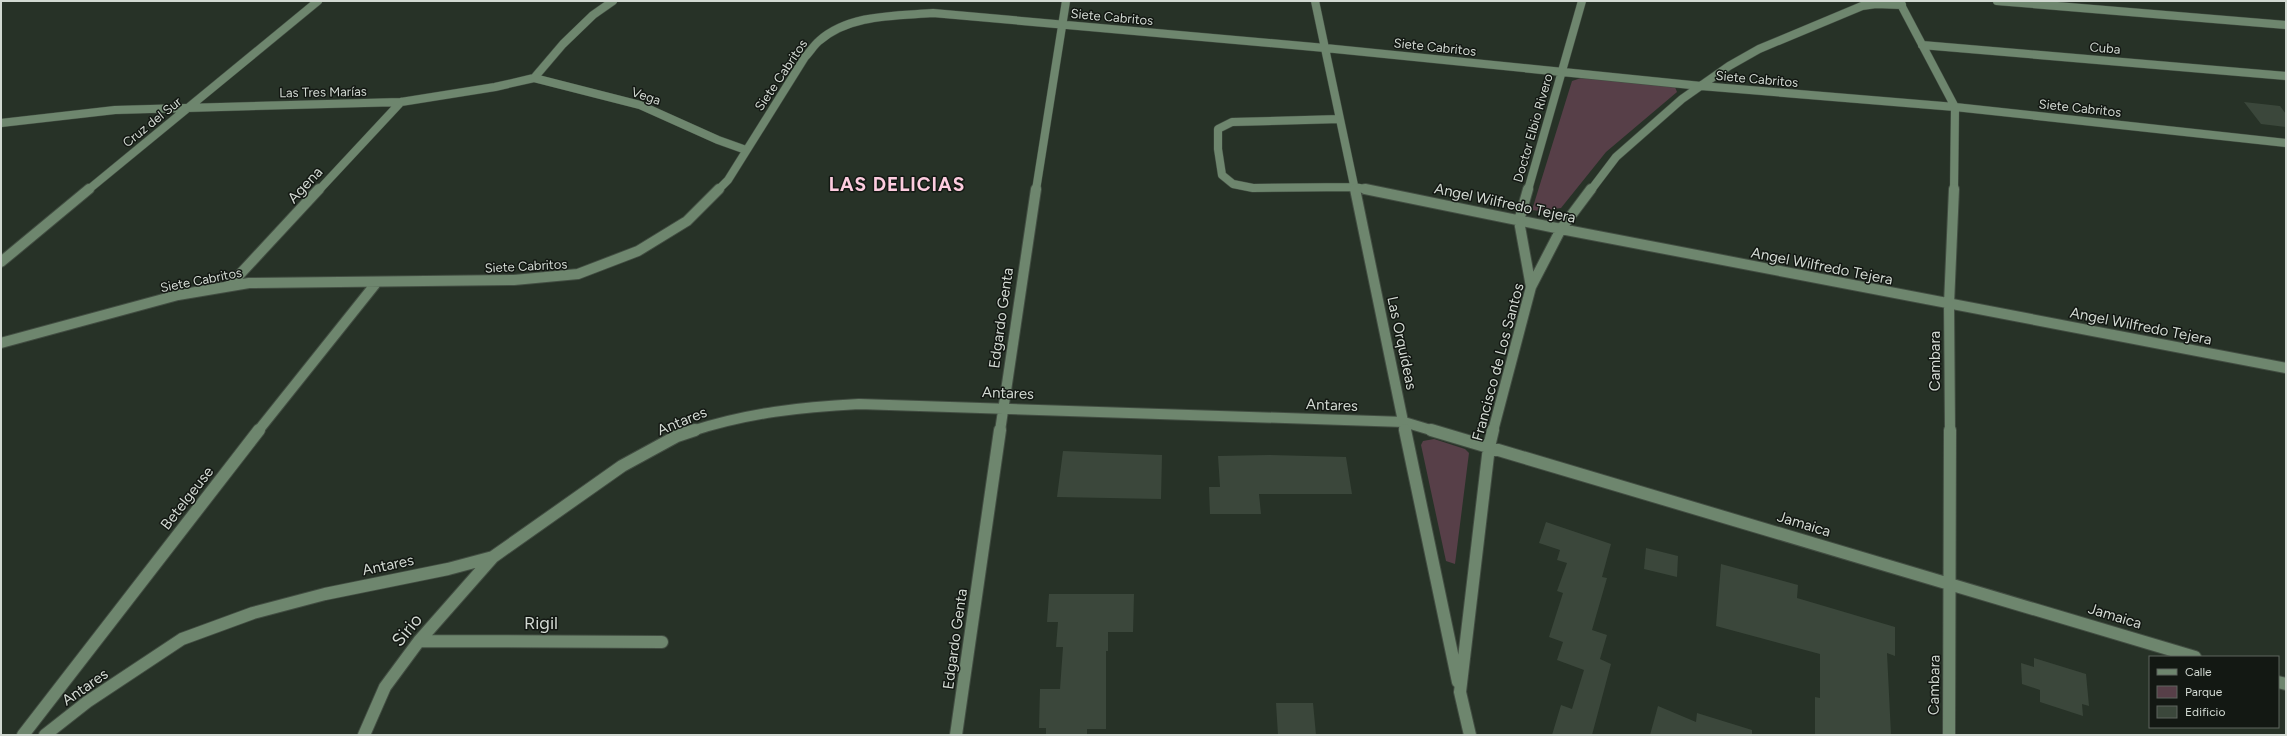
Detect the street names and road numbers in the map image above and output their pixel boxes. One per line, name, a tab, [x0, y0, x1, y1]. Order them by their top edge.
street label: Siete Cabritos	[1070, 6, 1154, 28]
street label: Siete Cabritos	[1393, 35, 1477, 59]
street label: Siete Cabritos	[752, 36, 810, 114]
street label: Cuba	[2089, 39, 2121, 57]
street label: Siete Cabritos	[1715, 68, 1799, 90]
street label: Doctor Elbio Rivero	[1510, 72, 1556, 184]
street label: Las Tres Marías	[279, 84, 367, 100]
street label: Vega	[629, 84, 663, 108]
street label: Cruz del Sur	[120, 93, 185, 150]
street label: Siete Cabritos	[2038, 96, 2122, 120]
street label: Agena	[284, 163, 326, 207]
street label: Angel Wilfredo Tejera	[1433, 179, 1577, 227]
street label: Angel Wilfredo Tejera	[1750, 243, 1894, 289]
street label: Siete Cabritos	[484, 256, 568, 276]
street label: Siete Cabritos	[159, 265, 243, 295]
street label: Edgardo Genta	[985, 266, 1017, 370]
street label: Francisco de Los Santos	[1468, 281, 1528, 443]
street label: Las Orquídeas	[1383, 295, 1421, 391]
street label: Angel Wilfredo Tejera	[2069, 303, 2213, 349]
street label: Cambara	[1926, 331, 1944, 391]
street label: Antares	[982, 383, 1034, 403]
street label: Antares	[1306, 395, 1358, 415]
street label: Antares	[654, 403, 710, 439]
street label: Betelgeuse	[157, 463, 217, 533]
street label: Jamaica	[1775, 507, 1833, 541]
street label: Antares	[361, 551, 415, 579]
street label: Edgardo Genta	[939, 587, 971, 691]
street label: Jamaica	[2086, 599, 2144, 633]
street label: Sirio	[387, 609, 427, 651]
street label: Rigil	[524, 612, 558, 634]
street label: Cambara	[1924, 655, 1944, 715]
street label: Antares	[59, 665, 111, 709]

